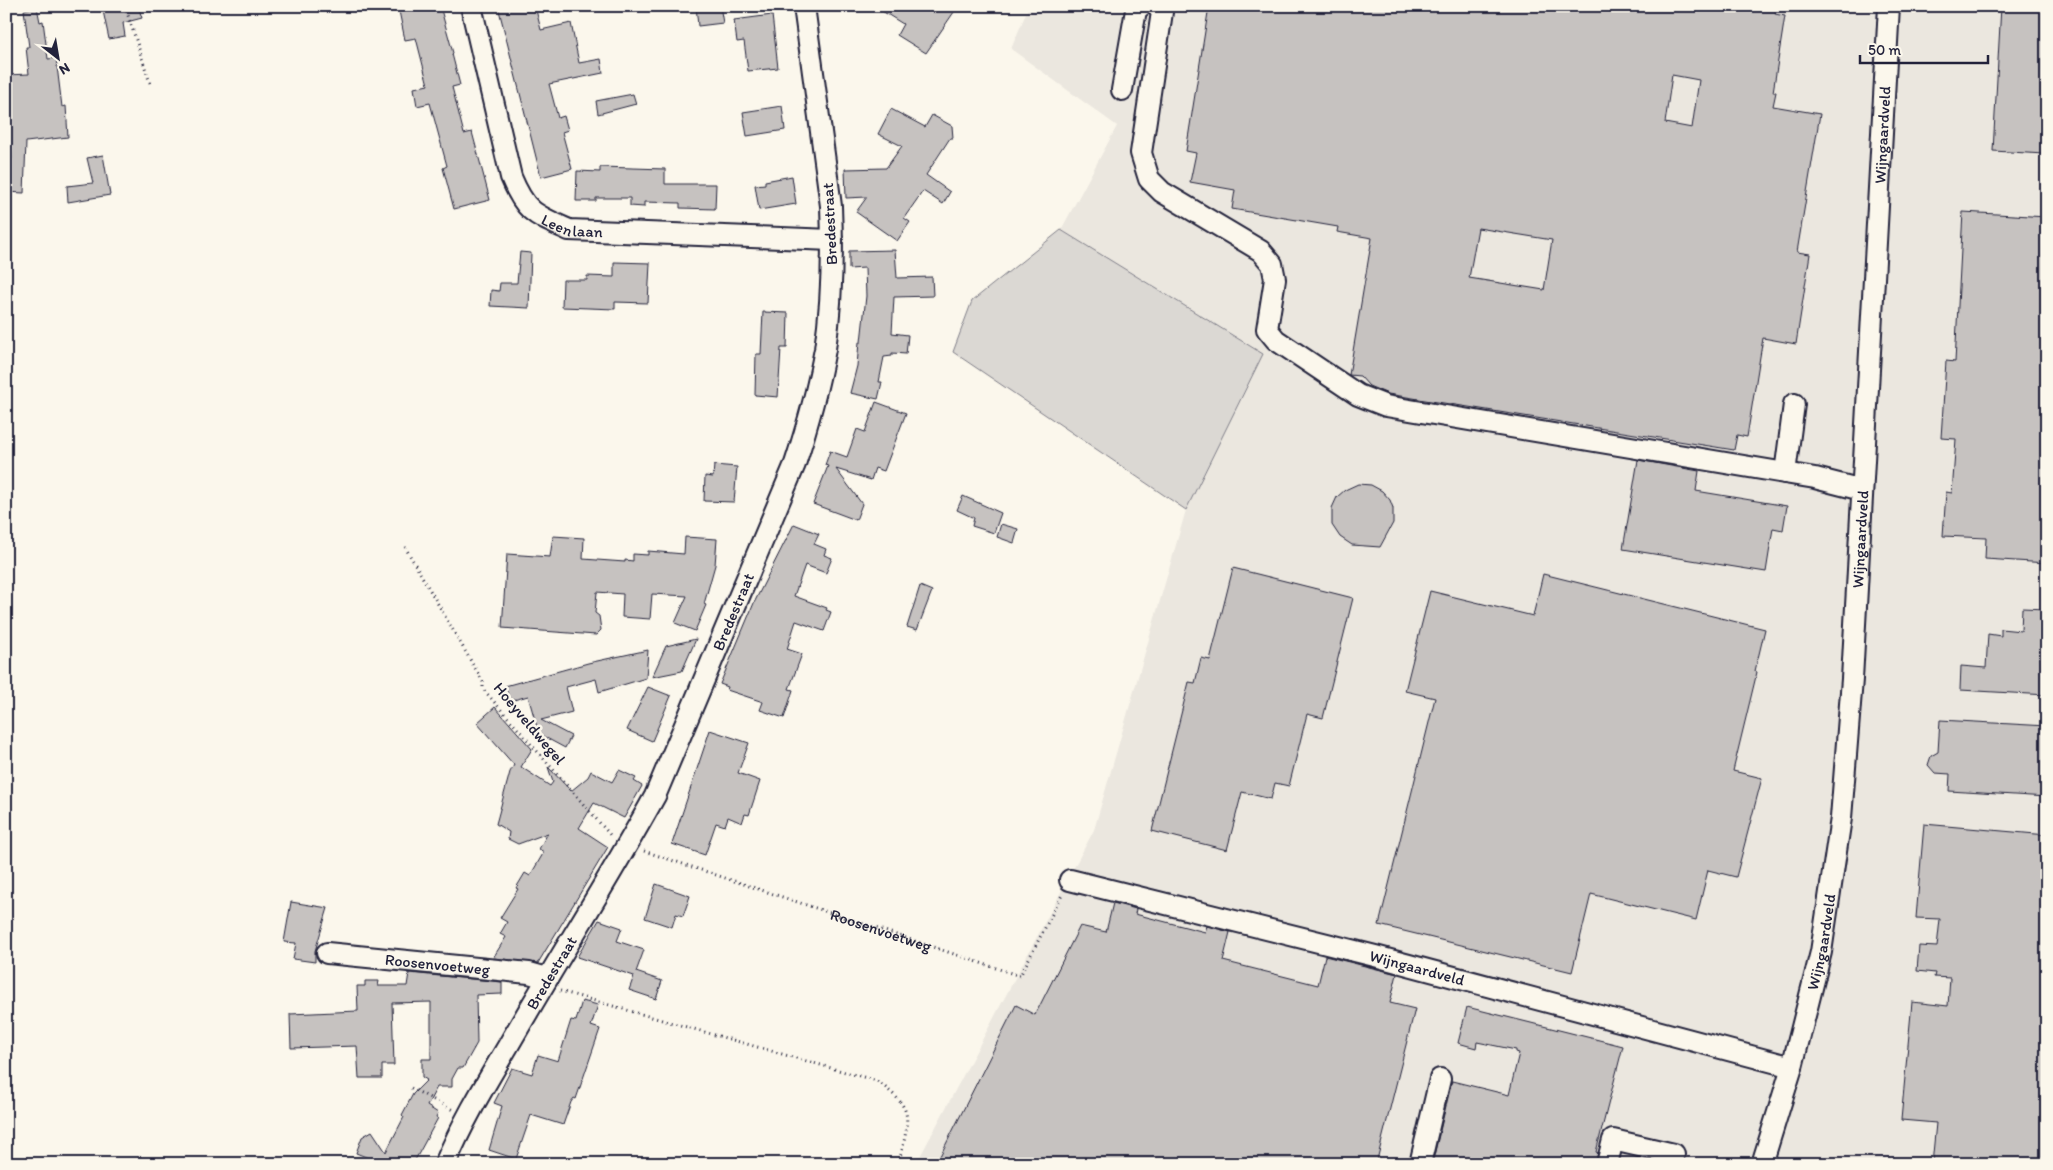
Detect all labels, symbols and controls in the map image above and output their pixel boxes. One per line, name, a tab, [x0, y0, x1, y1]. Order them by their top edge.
north arrow	[32, 32, 82, 82]
scale bar	[1860, 32, 1988, 64]
text: 50 m	[1868, 41, 1901, 59]
text: N	[56, 59, 73, 78]
street label: Wijngaardveld	[1870, 85, 1895, 184]
street label: Bredestraat	[818, 182, 841, 266]
street label: Leenlaan	[538, 210, 603, 241]
street label: Wijngaardveld	[1848, 490, 1872, 589]
street label: Bredestraat	[708, 570, 758, 654]
street label: Hoeyveldwegel	[490, 678, 570, 769]
street label: Wijngaardveld	[1803, 892, 1840, 992]
street label: Roosenvoetweg	[828, 905, 935, 956]
street label: Bredestraat	[522, 933, 581, 1013]
street label: Wijngaardveld	[1367, 946, 1467, 990]
street label: Roosenvoetweg	[384, 950, 492, 979]

